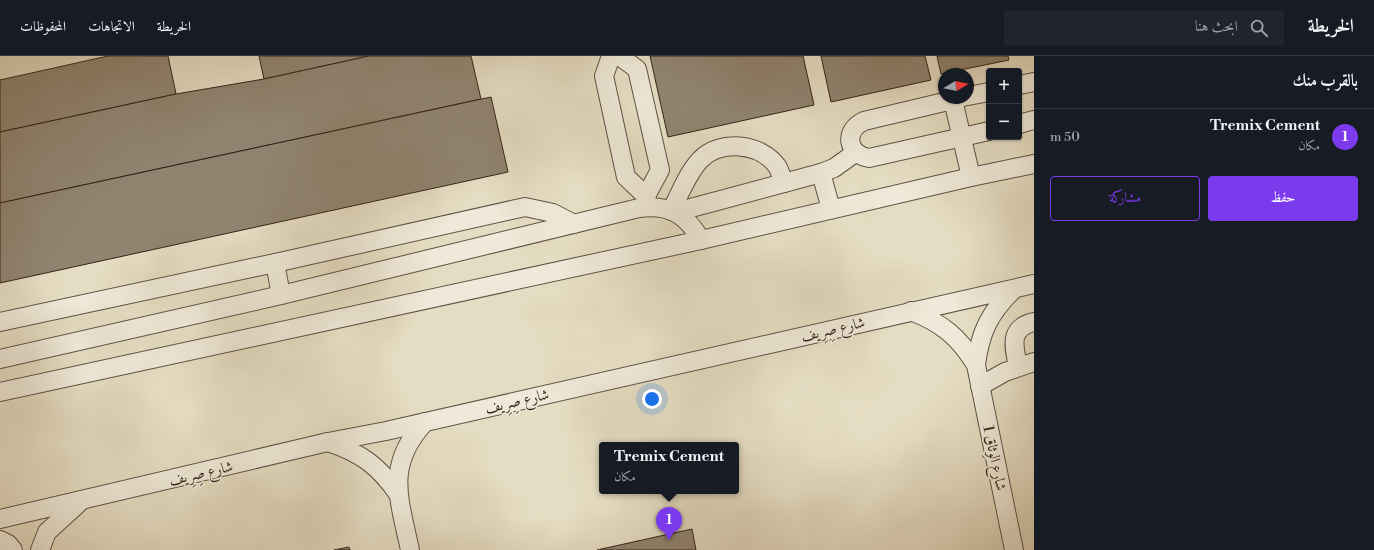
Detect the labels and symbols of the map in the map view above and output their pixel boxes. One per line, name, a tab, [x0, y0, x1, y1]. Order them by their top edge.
north arrow	[938, 68, 974, 104]
street label: شارع صِرِيف	[799, 313, 868, 349]
street label: شارع صِرِيف	[483, 385, 552, 421]
your location	[642, 389, 662, 409]
street label: شارع الوِثاق 1	[975, 424, 1011, 493]
street label: شارع صِرِيف	[167, 457, 236, 493]
pin: 1	[656, 507, 682, 540]

